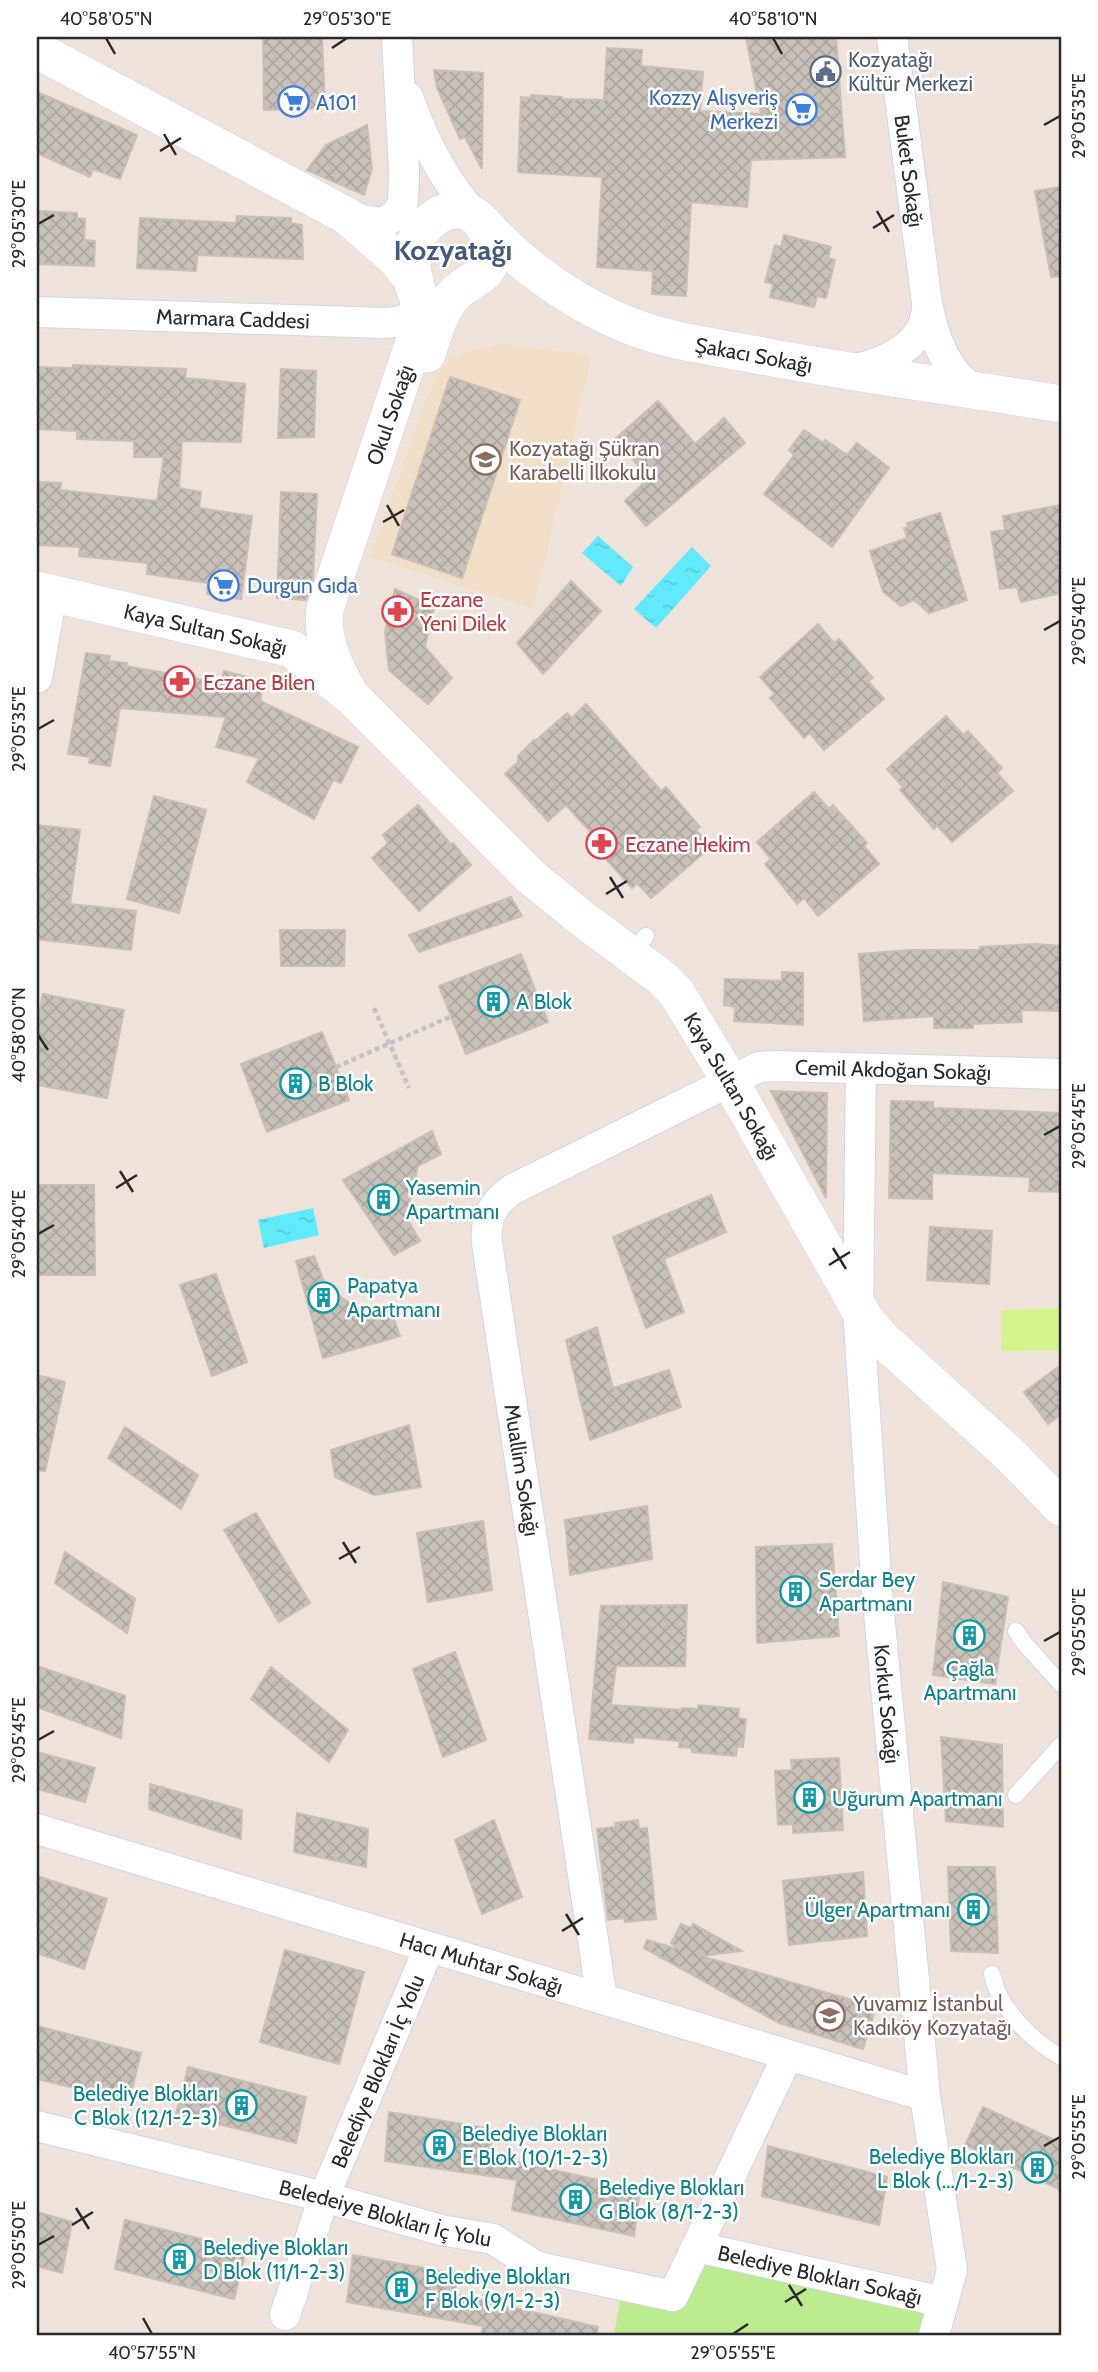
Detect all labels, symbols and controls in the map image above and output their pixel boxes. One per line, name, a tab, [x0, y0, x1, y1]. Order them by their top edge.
text: 40°58'05"N	[60, 8, 152, 30]
text: 29°05'30"E	[303, 8, 391, 30]
text: 40°58'10"N	[729, 8, 817, 30]
place label: Kozyatağı Kültür Merkezi	[848, 47, 973, 96]
public building icon: Kozyatağı Kültür Merkezi	[808, 54, 842, 88]
text: 29°05'35"E	[1068, 73, 1090, 159]
supermarket icon: A101	[276, 85, 310, 119]
place label: Kozzy Alışveriş Merkezi	[649, 85, 778, 134]
place label: A101	[316, 90, 357, 115]
supermarket icon: Kozzy Alışveriş Merkezi	[784, 92, 818, 126]
street label: Buket Sokağı	[890, 113, 929, 229]
text: 29°05'30"E	[8, 180, 30, 268]
district label: Kozyatağı	[394, 233, 512, 267]
street label: Marmara Caddesi	[156, 303, 310, 333]
street label: Şakacı Sokağı	[693, 332, 814, 377]
street label: Okul Sokağı	[361, 362, 419, 468]
place label: Kozyatağı Şükran Karabelli İlkokulu	[509, 436, 660, 485]
school or university icon: Kozyatağı Şükran Karabelli İlkokulu	[469, 443, 503, 477]
supermarket icon: Durgun Gıda	[207, 568, 241, 602]
place label: Durgun Gıda	[247, 573, 358, 598]
text: 29°05'40"E	[1068, 577, 1090, 665]
place label: Eczane Yeni Dilek	[419, 587, 507, 636]
pharmacy icon: Eczane Yeni Dilek	[380, 594, 414, 628]
street label: Kaya Sultan Sokağı	[122, 598, 290, 660]
pharmacy icon: Eczane Bilen	[163, 665, 197, 699]
place label: Eczane Bilen	[203, 670, 315, 695]
text: 29°05'35"E	[8, 686, 30, 772]
pharmacy icon: Eczane Hekim	[585, 827, 619, 861]
place label: Eczane Hekim	[625, 832, 751, 857]
building icon: A Blok	[476, 984, 510, 1018]
text: 40°58'00"N	[8, 987, 30, 1083]
place label: A Blok	[516, 989, 572, 1014]
street label: Kaya Sultan Sokağı	[679, 1008, 785, 1164]
street label: Cemil Akdoğan Sokağı	[795, 1054, 992, 1085]
building icon: B Blok	[278, 1066, 312, 1100]
place label: B Blok	[318, 1071, 374, 1096]
text: 29°05'45"E	[1068, 1083, 1090, 1169]
place label: Yasemin Apartmanı	[405, 1175, 499, 1224]
building icon: Yasemin Apartmanı	[366, 1182, 400, 1216]
text: 29°05'40"E	[8, 1190, 30, 1278]
place label: Papatya Apartmanı	[347, 1273, 440, 1322]
building icon: Papatya Apartmanı	[307, 1280, 341, 1314]
street label: Muallim Sokağı	[499, 1402, 545, 1538]
place label: Serdar Bey Apartmanı	[819, 1567, 916, 1616]
building icon: Serdar Bey Apartmanı	[779, 1574, 813, 1608]
text: 29°05'50"E	[1068, 1588, 1090, 1676]
building icon: Çağla Apartmanı	[953, 1619, 987, 1653]
street label: Korkut Sokağı	[870, 1643, 906, 1765]
place label: Çağla Apartmanı	[923, 1656, 1017, 1705]
text: 29°05'45"E	[8, 1697, 30, 1783]
building icon: Uğurum Apartmanı	[792, 1781, 826, 1815]
place label: Uğurum Apartmanı	[832, 1786, 1003, 1811]
building icon: Ülger Apartmanı	[956, 1892, 990, 1926]
place label: Ülger Apartmanı	[804, 1897, 950, 1922]
street label: Hacı Muhtar Sokağı	[397, 1926, 566, 1999]
street label: Belediye Blokları İç Yolu	[325, 1971, 429, 2171]
place label: Yuvamız İstanbul Kadıköy Kozyatağı	[852, 1991, 1012, 2040]
school or university icon: Yuvamız İstanbul Kadıköy Kozyatağı	[813, 1998, 847, 2032]
place label: Belediye Blokları C Blok (12/1-2-3)	[73, 2081, 218, 2130]
building icon: Belediye Blokları C Blok (12/1-2-3)	[224, 2088, 258, 2122]
text: 29°05'55"E	[1068, 2094, 1090, 2180]
place label: Belediye Blokları E Blok (10/1-2-3)	[462, 2121, 608, 2170]
building icon: Belediye Blokları E Blok (10/1-2-3)	[422, 2128, 456, 2162]
place label: Belediye Blokları L Blok (.../1-2-3)	[869, 2144, 1014, 2193]
building icon: Belediye Blokları L Blok (.../1-2-3)	[1020, 2151, 1054, 2185]
street label: Beledeiye Blokları İç Yolu	[277, 2174, 493, 2251]
place label: Belediye Blokları G Blok (8/1-2-3)	[599, 2175, 744, 2224]
building icon: Belediye Blokları G Blok (8/1-2-3)	[559, 2182, 593, 2216]
text: 29°05'50"E	[8, 2201, 30, 2289]
place label: Belediye Blokları D Blok (11/1-2-3)	[203, 2235, 348, 2284]
street label: Belediye Blokları Sokağı	[716, 2240, 924, 2309]
building icon: Belediye Blokları D Blok (11/1-2-3)	[163, 2242, 197, 2276]
place label: Belediye Blokları F Blok (9/1-2-3)	[425, 2264, 570, 2313]
building icon: Belediye Blokları F Blok (9/1-2-3)	[385, 2271, 419, 2305]
text: 40°57'55"N	[108, 2342, 196, 2364]
text: 29°05'55"E	[690, 2342, 776, 2364]

